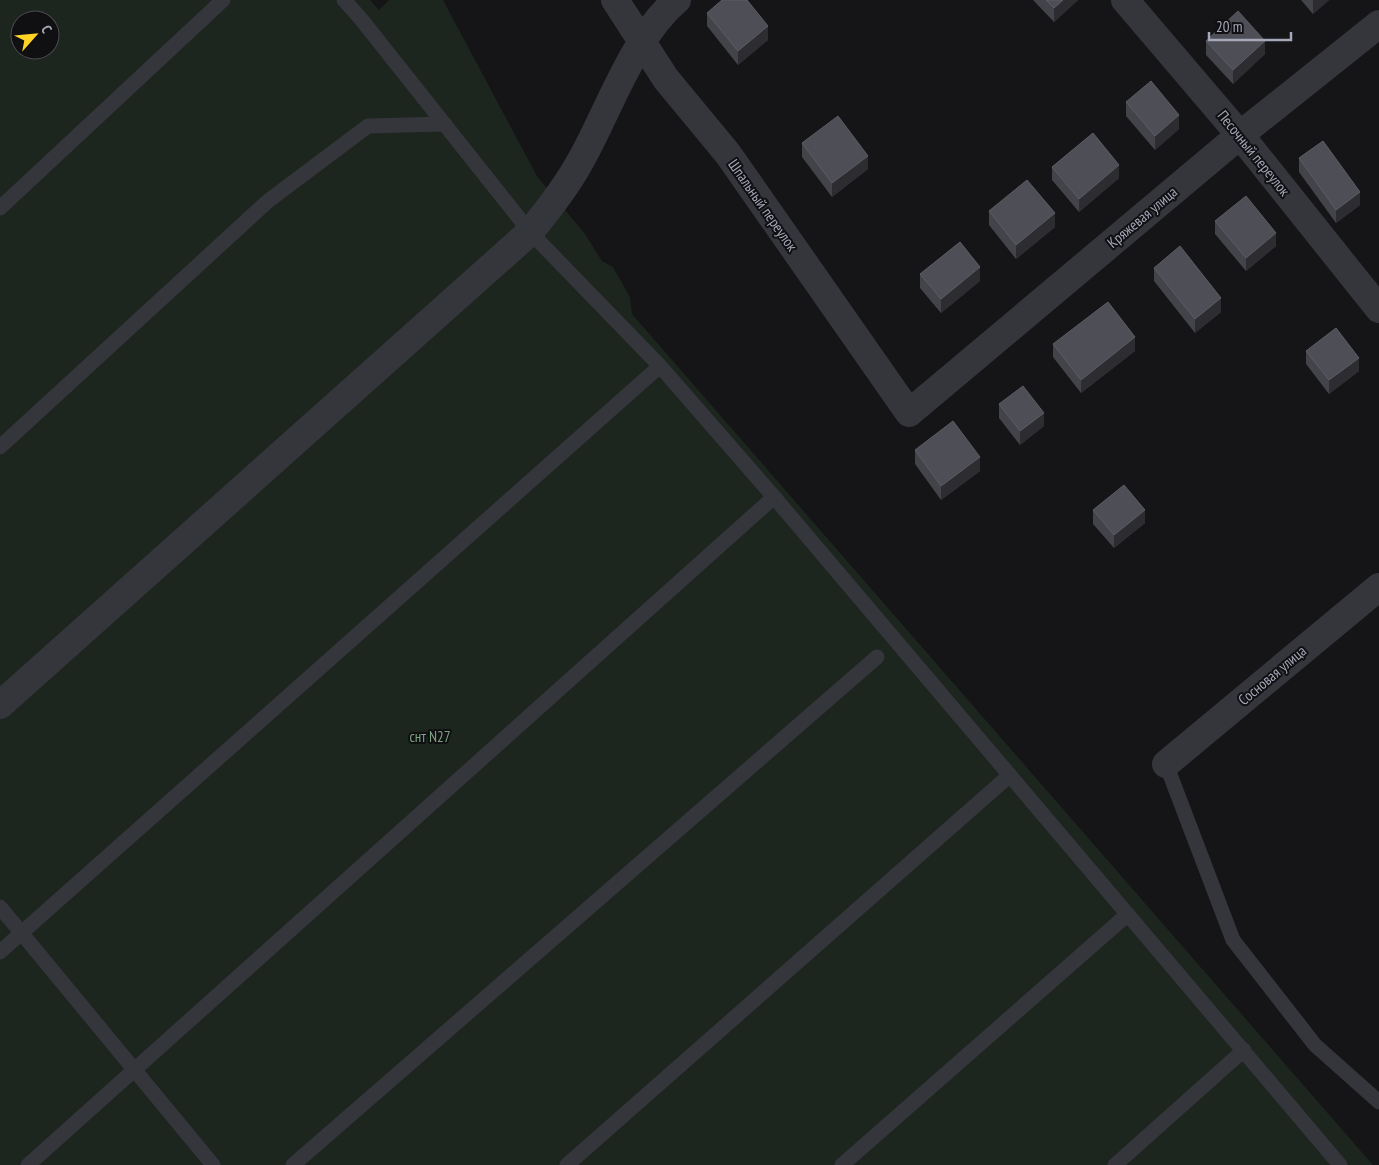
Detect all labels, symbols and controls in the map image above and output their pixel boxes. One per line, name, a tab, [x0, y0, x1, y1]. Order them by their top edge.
north arrow	[10, 10, 60, 60]
scale bar	[1209, 10, 1292, 42]
text: 20 m	[1216, 17, 1242, 36]
text: С	[37, 22, 56, 37]
street label: Песочный переулок	[1214, 106, 1294, 200]
street label: Шпальный переулок	[724, 155, 802, 255]
street label: Кряжевая улица	[1103, 182, 1181, 252]
street label: Сосновая улица	[1234, 641, 1310, 709]
park label: снт N27	[409, 727, 451, 746]

